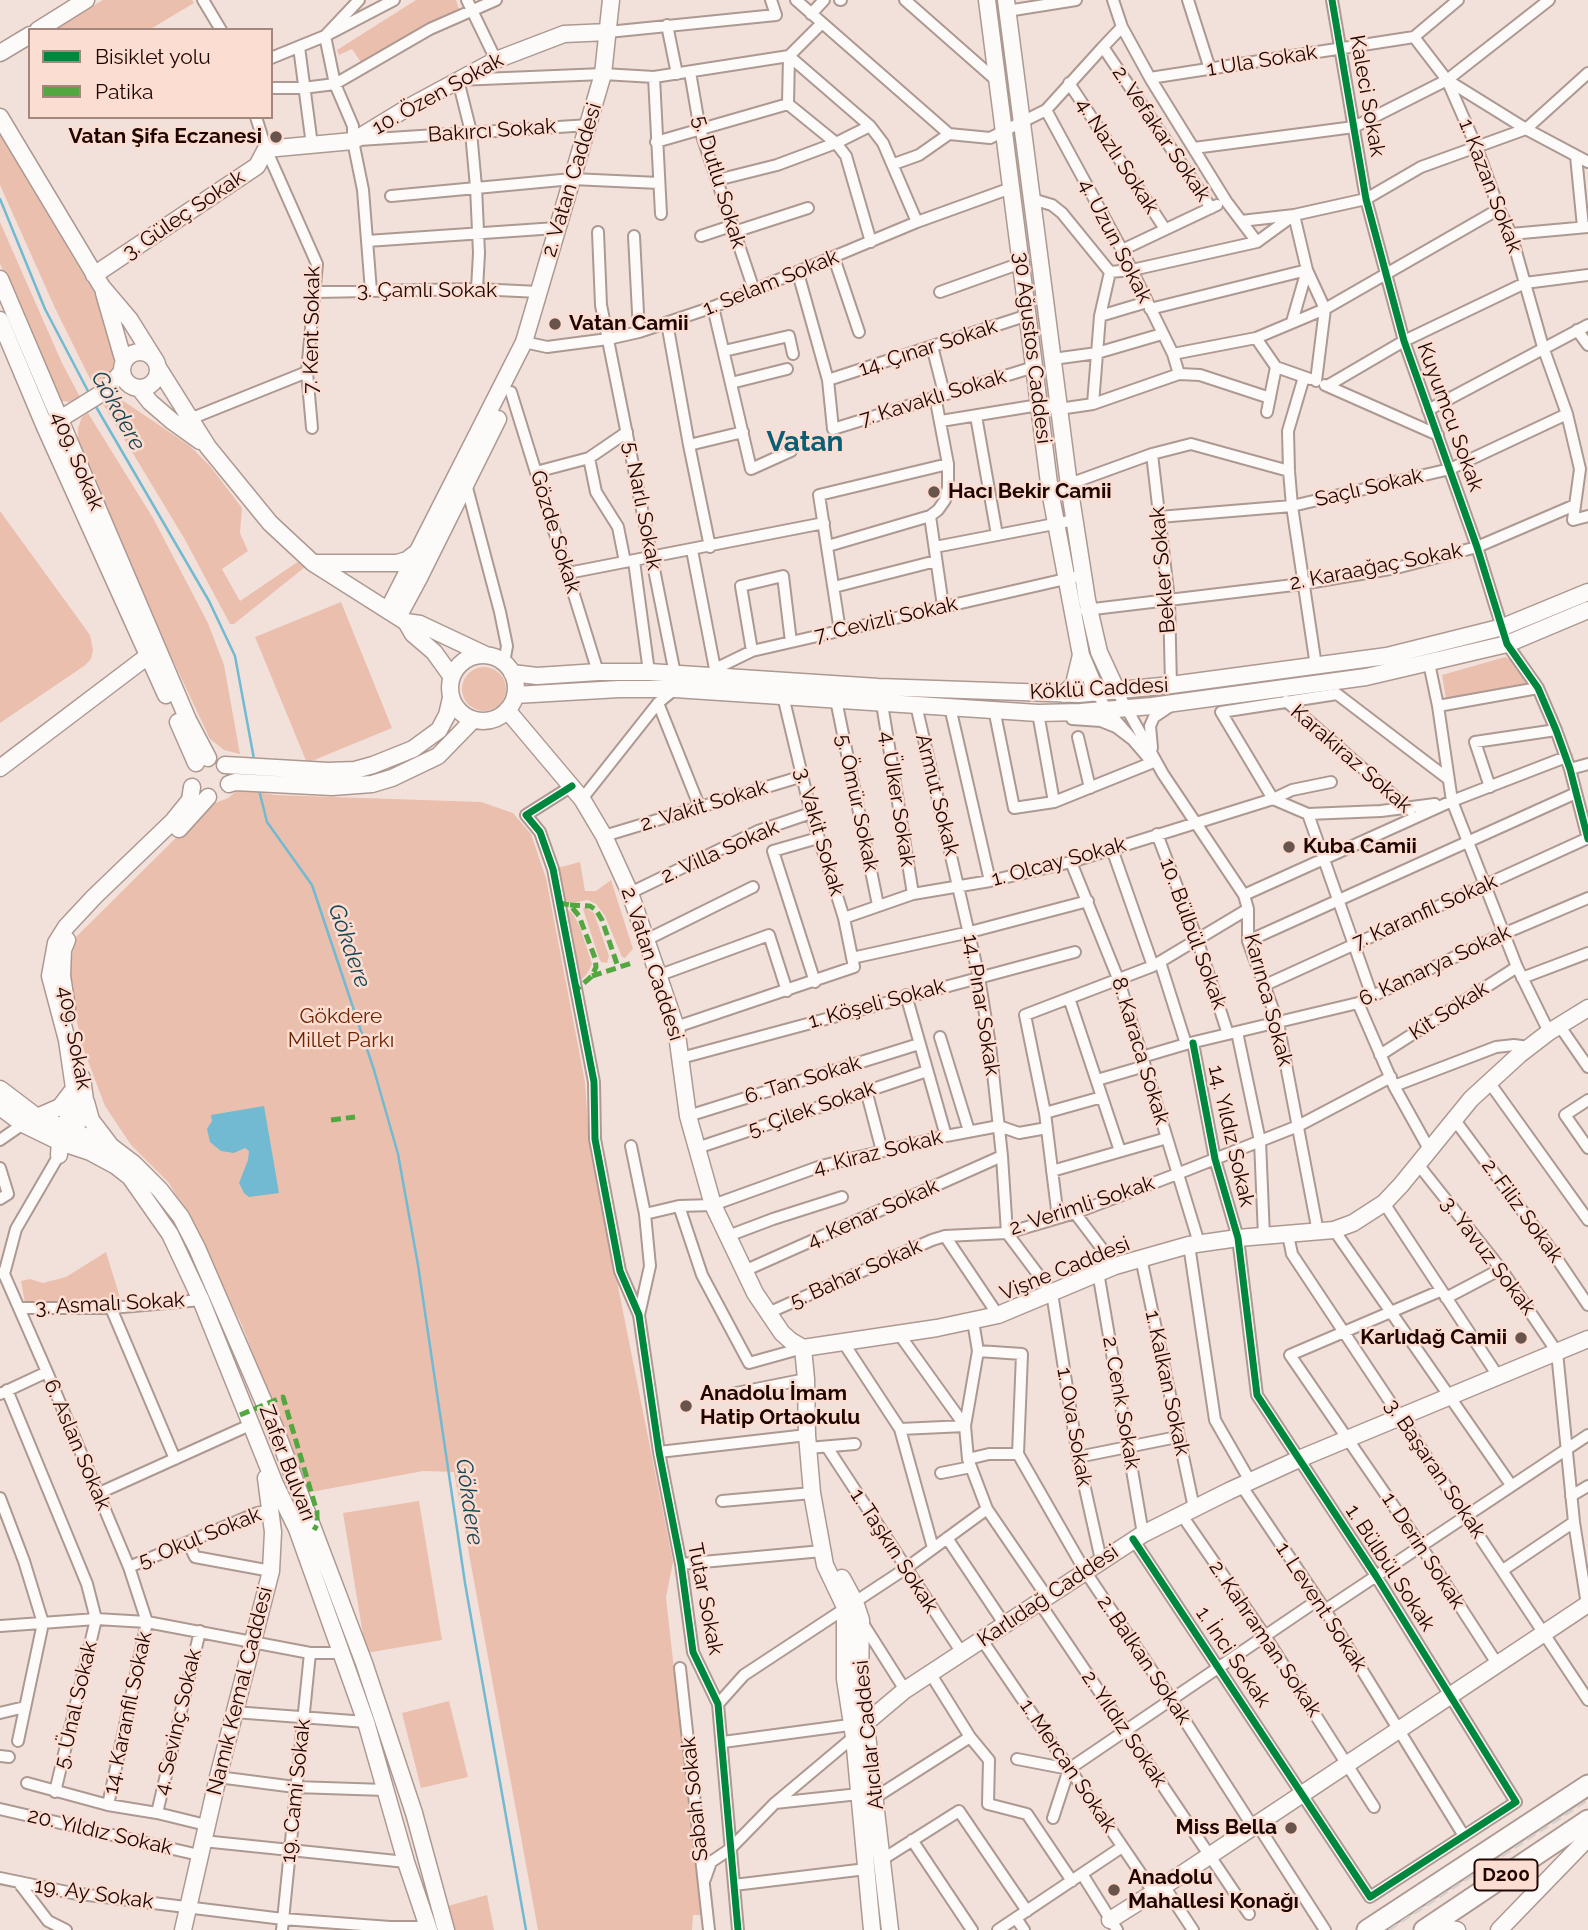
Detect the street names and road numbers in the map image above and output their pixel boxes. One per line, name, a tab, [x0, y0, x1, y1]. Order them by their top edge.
street label: Kaleci Sokak	[1344, 33, 1390, 159]
street label: 1 Ula Sokak	[1205, 40, 1319, 82]
street label: 10. Özen Sokak	[368, 48, 508, 140]
street label: 2. Vefakar Sokak	[1106, 62, 1216, 206]
street label: 4. Nazlı Sokak	[1070, 93, 1164, 219]
street label: 2. Vatan Caddesi	[537, 100, 607, 260]
street label: 5. Dutlu Sokak	[687, 112, 751, 252]
street label: Bakırcı Sokak	[427, 114, 557, 148]
street label: 1. Kazan Sokak	[1453, 115, 1527, 257]
street label: 3. Güleç Sokak	[118, 165, 250, 265]
street label: 4. Uzun Sokak	[1073, 175, 1157, 307]
street label: 1. Selam Sokak	[699, 244, 843, 322]
street label: 30 Ağustos Caddesi	[1008, 251, 1056, 445]
street label: 7. Kent Sokak	[298, 266, 326, 394]
street label: 3. Çamlı Sokak	[357, 278, 497, 304]
street label: 14. Çınar Sokak	[856, 314, 1000, 382]
street label: Kuyumcu Sokak	[1411, 339, 1489, 495]
street label: 7. Kavaklı Sokak	[857, 364, 1009, 432]
street label: 409. Sokak	[45, 408, 109, 514]
street label: 5. Narlı Sokak	[617, 440, 667, 572]
street label: Saçlı Sokak	[1312, 463, 1426, 513]
street label: Gözde Sokak	[524, 468, 586, 596]
street label: Bekler Sokak	[1145, 506, 1181, 634]
street label: 2. Karaağaç Sokak	[1287, 538, 1465, 596]
street label: 7. Cevizli Sokak	[812, 591, 960, 649]
street label: Köklü Caddesi	[1029, 673, 1169, 705]
street label: Karakiraz Sokak	[1285, 699, 1417, 819]
street label: 4. Ülker Sokak	[874, 729, 920, 869]
street label: Armut Sokak	[910, 731, 964, 859]
street label: 5. Ömür Sokak	[830, 732, 884, 874]
street label: 3. Vakit Sokak	[789, 765, 849, 899]
street label: 2. Vakit Sokak	[637, 775, 771, 837]
street label: 2. Villa Sokak	[657, 815, 783, 889]
street label: 1. Olcay Sokak	[989, 832, 1129, 892]
street label: 10. Bülbül Sokak	[1154, 855, 1232, 1013]
street label: 7. Karanfil Sokak	[1349, 869, 1501, 955]
street label: 2. Vatan Caddesi	[615, 884, 689, 1044]
street label: 6. Kanarya Sokak	[1355, 920, 1515, 1012]
street label: Karınca Sokak	[1238, 931, 1298, 1069]
street label: 14. Pınar Sokak	[957, 933, 1005, 1077]
street label: 1. Köşeli Sokak	[806, 974, 948, 1034]
street label: 8. Karaca Sokak	[1106, 974, 1174, 1128]
street label: Kit Sokak	[1405, 976, 1493, 1046]
street label: 409. Sokak	[52, 984, 96, 1092]
street label: 6. Tan Sokak	[742, 1050, 864, 1110]
street label: 14. Yıldız Sokak	[1202, 1063, 1260, 1209]
street label: 5. Çilek Sokak	[745, 1075, 879, 1143]
street label: 4. Kiraz Sokak	[811, 1125, 945, 1181]
street label: 2. Filiz Sokak	[1476, 1154, 1568, 1268]
street label: 2. Verimli Sokak	[1006, 1171, 1158, 1241]
street label: 4. Kenar Sokak	[803, 1174, 943, 1254]
street label: 3. Yavuz Sokak	[1435, 1192, 1541, 1320]
street label: Vişne Caddesi	[996, 1231, 1134, 1307]
street label: 5. Bahar Sokak	[786, 1234, 926, 1314]
street label: 3. Asmalı Sokak	[34, 1287, 186, 1321]
street label: 1. Kalkan Sokak	[1139, 1308, 1195, 1458]
street label: 2. Cenk Sokak	[1097, 1335, 1145, 1471]
street label: 1. Ova Sokak	[1051, 1365, 1097, 1489]
street label: 6. Aslan Sokak	[38, 1376, 116, 1514]
street label: 3. Başaran Sokak	[1379, 1394, 1491, 1544]
street label: Zafer Bulvarı	[253, 1401, 321, 1525]
street label: 1. Taşkın Sokak	[845, 1484, 943, 1618]
street label: 1. Derin Sokak	[1376, 1488, 1470, 1614]
street label: 1. Bülbül Sokak	[1340, 1500, 1440, 1636]
street label: 5. Okul Sokak	[135, 1502, 265, 1574]
street label: 1. Levent Sokak	[1270, 1538, 1372, 1676]
street label: Karlıdağ Caddesi	[973, 1540, 1123, 1652]
street label: Tutar Sokak	[682, 1541, 728, 1657]
street label: 2. Kahraman Sokak	[1203, 1556, 1327, 1722]
street label: Namık Kemal Caddesi	[202, 1584, 278, 1798]
street label: 2. Balkan Sokak	[1091, 1591, 1197, 1729]
street label: 1. İnci Sokak	[1190, 1602, 1276, 1712]
street label: 14. Karanfil Sokak	[98, 1629, 158, 1797]
street label: 5. Ünal Sokak	[49, 1639, 103, 1771]
street label: 4. Sevinç Sokak	[149, 1646, 207, 1798]
street label: Atıcılar Caddesi	[849, 1659, 889, 1811]
street label: 2. Yıldız Sokak	[1076, 1666, 1172, 1792]
street label: 1. Mercan Sokak	[1014, 1695, 1122, 1837]
street label: 19. Cami Sokak	[276, 1718, 316, 1864]
street label: Sabah Sokak	[676, 1735, 714, 1863]
street label: 20. Yıldız Sokak	[25, 1803, 175, 1861]
road number: D200	[1474, 1859, 1538, 1890]
street label: 19. Ay Sokak	[33, 1873, 155, 1915]

